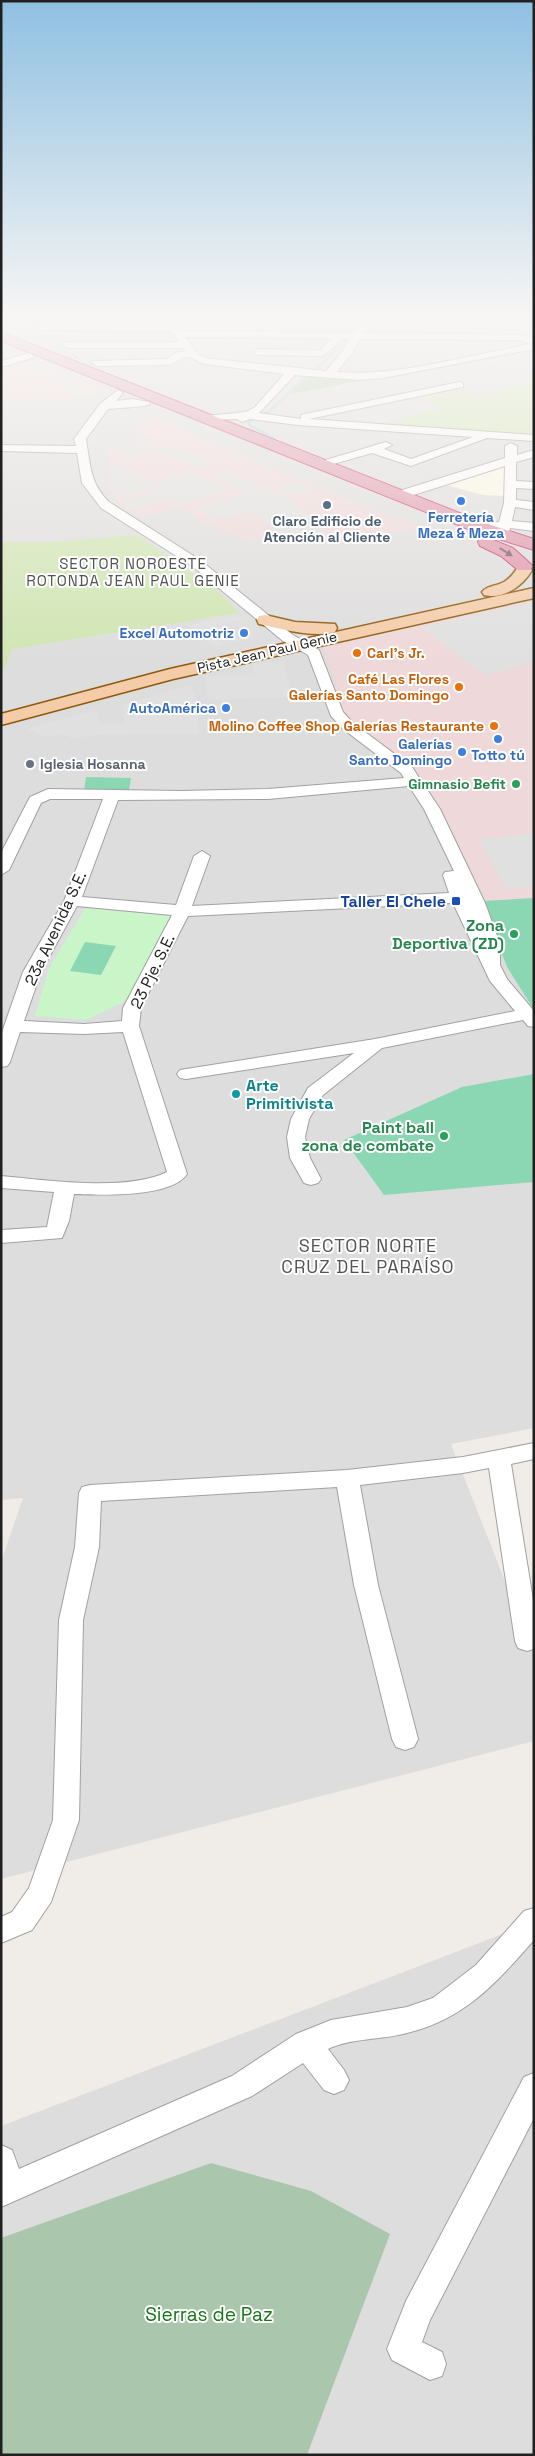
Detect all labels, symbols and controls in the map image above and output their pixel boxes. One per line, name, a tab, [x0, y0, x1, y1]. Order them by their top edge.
marker: Ferretería Meza & Meza	[455, 495, 467, 507]
marker: Claro Edificio de Atención al Cliente	[321, 499, 333, 511]
place label: Ferretería Meza & Meza	[418, 508, 504, 542]
place label: Claro Edificio de Atención al Cliente	[264, 512, 390, 546]
one-way arrow	[499, 548, 512, 557]
district label: SECTOR NOROESTE ROTONDA JEAN PAUL GENIE	[26, 554, 240, 590]
place label: Excel Automotriz	[120, 624, 234, 642]
street label: Pista Jean Paul Genie	[195, 627, 339, 677]
marker: Excel Automotriz	[238, 627, 250, 639]
place label: Carl's Jr.	[367, 644, 425, 662]
marker: Carl's Jr.	[351, 647, 363, 659]
place label: Café Las Flores Galerías Santo Domingo	[289, 670, 449, 704]
marker: Café Las Flores Galerías Santo Domingo	[453, 681, 465, 693]
place label: AutoAmérica	[129, 699, 216, 717]
marker: AutoAmérica	[220, 702, 232, 714]
place label: Molino Coffee Shop Galerías Restaurante	[209, 717, 484, 735]
marker: Molino Coffee Shop Galerías Restaurante	[488, 720, 500, 732]
marker: Totto tú	[492, 733, 504, 745]
place label: Galerías Santo Domingo	[349, 735, 452, 769]
marker: Galerías Santo Domingo	[456, 746, 468, 758]
place label: Totto tú	[471, 746, 525, 764]
place label: Iglesia Hosanna	[40, 755, 146, 773]
marker: Iglesia Hosanna	[24, 758, 36, 770]
place label: Gimnasio Befit	[408, 775, 506, 793]
marker: Gimnasio Befit	[510, 778, 522, 790]
street label: 23a Avenida S.E.	[20, 868, 91, 989]
place label: Taller El Chele	[341, 891, 446, 912]
marker: Taller El Chele	[450, 895, 462, 907]
place label: Zona Deportiva (ZD)	[392, 915, 504, 954]
marker: Zona Deportiva (ZD)	[508, 928, 520, 940]
street label: 23 Pje. S.E.	[125, 930, 180, 1012]
place label: Arte Primitivista	[246, 1075, 334, 1114]
marker: Arte Primitivista	[230, 1088, 242, 1100]
place label: Paint ball zona de combate	[301, 1117, 434, 1156]
marker: Paint ball zona de combate	[438, 1130, 450, 1142]
district label: SECTOR NORTE CRUZ DEL PARAÍSO	[281, 1234, 455, 1278]
park label: Sierras de Paz	[145, 2302, 273, 2327]

